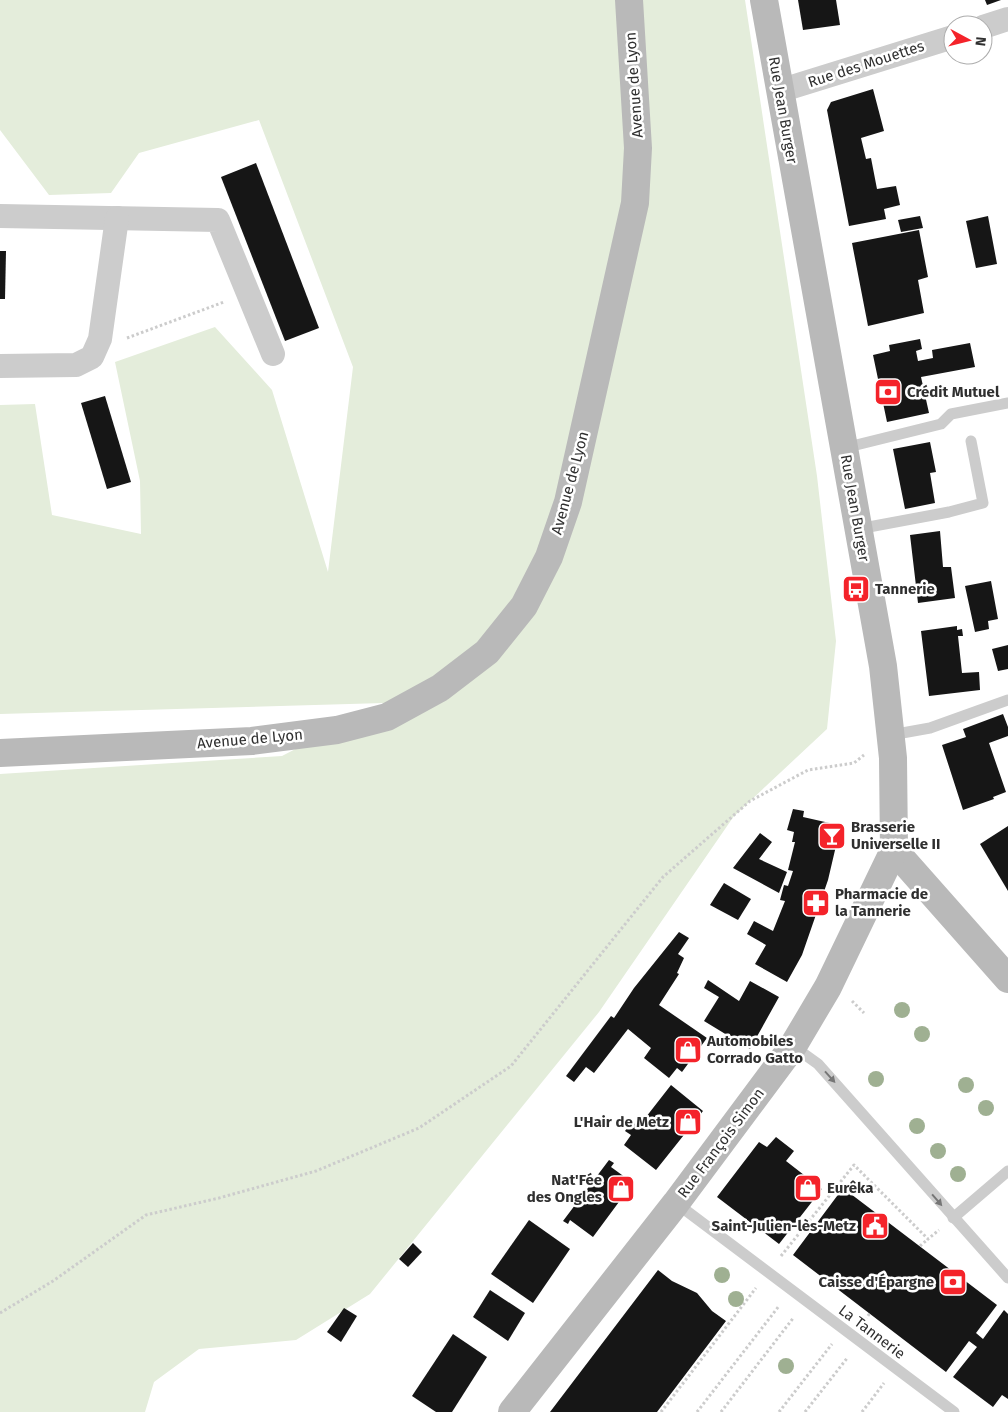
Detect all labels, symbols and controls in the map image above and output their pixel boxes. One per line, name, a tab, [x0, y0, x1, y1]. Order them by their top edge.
north arrow	[943, 15, 993, 65]
street label: Avenue de Lyon	[621, 31, 647, 139]
text: N	[971, 36, 989, 47]
street label: Rue des Mouettes	[806, 37, 926, 91]
street label: Rue Jean Burger	[765, 55, 801, 165]
bank icon: Crédit Mutuel	[873, 377, 903, 407]
place label: Crédit Mutuel	[907, 383, 1000, 401]
street label: Avenue de Lyon	[548, 429, 592, 537]
street label: Rue Jean Burger	[837, 453, 873, 563]
bus stop icon: Tannerie	[841, 574, 871, 604]
place label: Tannerie	[875, 580, 935, 598]
street label: Avenue de Lyon	[196, 725, 304, 753]
place label: Brasserie Universelle II	[851, 818, 940, 853]
bar icon: Brasserie Universelle II	[817, 821, 847, 851]
place label: Pharmacie de la Tannerie	[835, 885, 928, 920]
pharmacy icon: Pharmacie de la Tannerie	[801, 888, 831, 918]
place label: Automobiles Corrado Gatto	[706, 1032, 803, 1067]
shop icon: Automobiles Corrado Gatto	[673, 1035, 703, 1065]
one-way arrow	[824, 1071, 836, 1083]
street label: Rue François Simon	[674, 1085, 768, 1201]
shop icon: L'Hair de Metz	[673, 1107, 703, 1137]
place label: L'Hair de Metz	[574, 1113, 669, 1131]
place label: Nat'Fée des Ongles	[527, 1171, 602, 1206]
shop icon: Eurêka	[793, 1173, 823, 1203]
shop icon: Nat'Fée des Ongles	[606, 1174, 636, 1204]
place label: Eurêka	[827, 1179, 873, 1197]
one-way arrow	[931, 1193, 942, 1206]
public building icon: Saint-Julien-lès-Metz	[860, 1211, 890, 1241]
place label: Saint-Julien-lès-Metz	[712, 1217, 856, 1235]
bank icon: Caisse d'Épargne	[938, 1267, 968, 1297]
place label: Caisse d'Épargne	[818, 1273, 934, 1291]
street label: La Tannerie	[835, 1301, 909, 1363]

